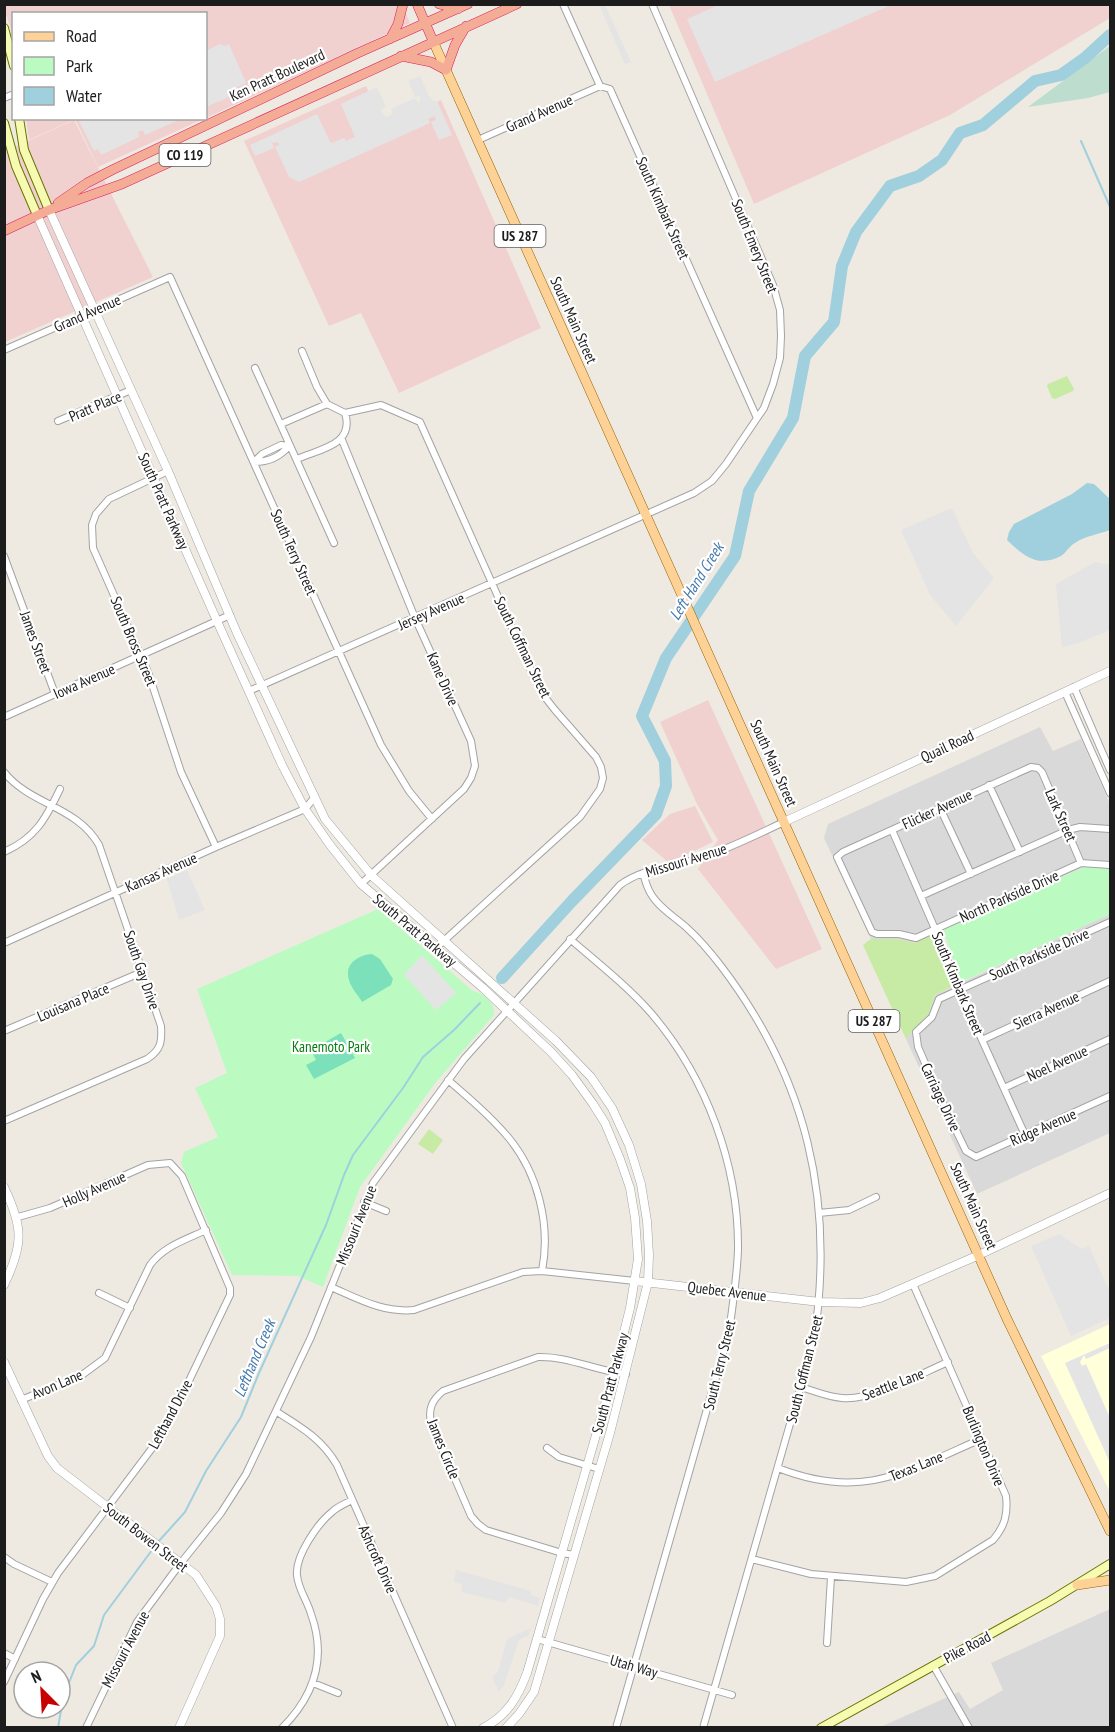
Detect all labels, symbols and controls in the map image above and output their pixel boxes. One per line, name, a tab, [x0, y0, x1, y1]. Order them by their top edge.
legend	[12, 12, 207, 120]
text: Road	[66, 24, 97, 47]
street label: Ken Pratt Boulevard	[226, 45, 328, 105]
text: Park	[66, 54, 93, 77]
text: Water	[66, 84, 102, 107]
street label: Grand Avenue	[503, 90, 575, 136]
road number: CO 119	[160, 144, 210, 166]
street label: South Kimbark Street	[632, 154, 694, 262]
street label: South Emery Street	[728, 196, 782, 296]
road number: US 287	[494, 225, 546, 247]
street label: South Main Street	[546, 274, 602, 366]
street label: Grand Avenue	[51, 290, 123, 336]
street label: Pratt Place	[66, 386, 124, 426]
street label: South Pratt Parkway	[134, 450, 194, 553]
street label: South Terry Street	[267, 506, 321, 598]
water label: Left Hand Creek	[664, 537, 729, 623]
street label: Jersey Avenue	[394, 588, 467, 634]
street label: South Bross Street	[107, 593, 161, 689]
street label: South Coffman Street	[490, 593, 556, 701]
street label: James Street	[16, 607, 56, 676]
street label: Kane Drive	[423, 649, 463, 709]
street label: Iowa Avenue	[50, 659, 118, 703]
street label: South Main Street	[746, 717, 802, 809]
street label: Quail Road	[917, 726, 977, 766]
street label: Flicker Avenue	[899, 785, 975, 833]
street label: Lark Street	[1041, 786, 1081, 844]
street label: Missouri Avenue	[643, 839, 729, 881]
street label: Kansas Avenue	[122, 848, 200, 896]
street label: North Parkside Drive	[956, 866, 1062, 926]
street label: South Pratt Parkway	[369, 889, 461, 971]
street label: South Parkside Drive	[986, 924, 1092, 984]
street label: South Gay Drive	[120, 928, 164, 1012]
street label: South Kimbark Street	[928, 929, 988, 1037]
street label: Louisana Place	[34, 978, 112, 1026]
street label: Sierra Avenue	[1010, 986, 1082, 1034]
road number: US 287	[848, 1010, 900, 1032]
park label: Kanemoto Park	[292, 1037, 370, 1056]
street label: Noel Avenue	[1024, 1041, 1090, 1085]
street label: Carriage Drive	[917, 1060, 965, 1134]
street label: Ridge Avenue	[1007, 1104, 1079, 1150]
street label: South Main Street	[946, 1160, 1002, 1252]
street label: Holly Avenue	[59, 1167, 129, 1211]
street label: Missouri Avenue	[331, 1182, 381, 1268]
street label: Quebec Avenue	[686, 1277, 768, 1305]
street label: South Coffman Street	[781, 1313, 827, 1425]
water label: Lefthand Creek	[229, 1314, 280, 1400]
street label: South Terry Street	[699, 1318, 739, 1412]
street label: South Pratt Parkway	[587, 1330, 633, 1436]
street label: Seattle Lane	[859, 1364, 927, 1404]
street label: Avon Lane	[29, 1365, 85, 1403]
street label: Lefthand Drive	[144, 1376, 196, 1452]
street label: Burlington Drive	[959, 1403, 1009, 1489]
street label: James Circle	[423, 1415, 465, 1482]
street label: Texas Lane	[886, 1447, 946, 1485]
street label: South Bowen Street	[100, 1498, 192, 1576]
street label: Ashcroft Drive	[355, 1522, 401, 1596]
street label: Missouri Avenue	[97, 1607, 153, 1691]
street label: Pike Road	[940, 1627, 994, 1667]
street label: Utah Way	[608, 1650, 660, 1682]
north arrow	[12, 1660, 72, 1720]
text: N	[28, 1665, 44, 1687]

